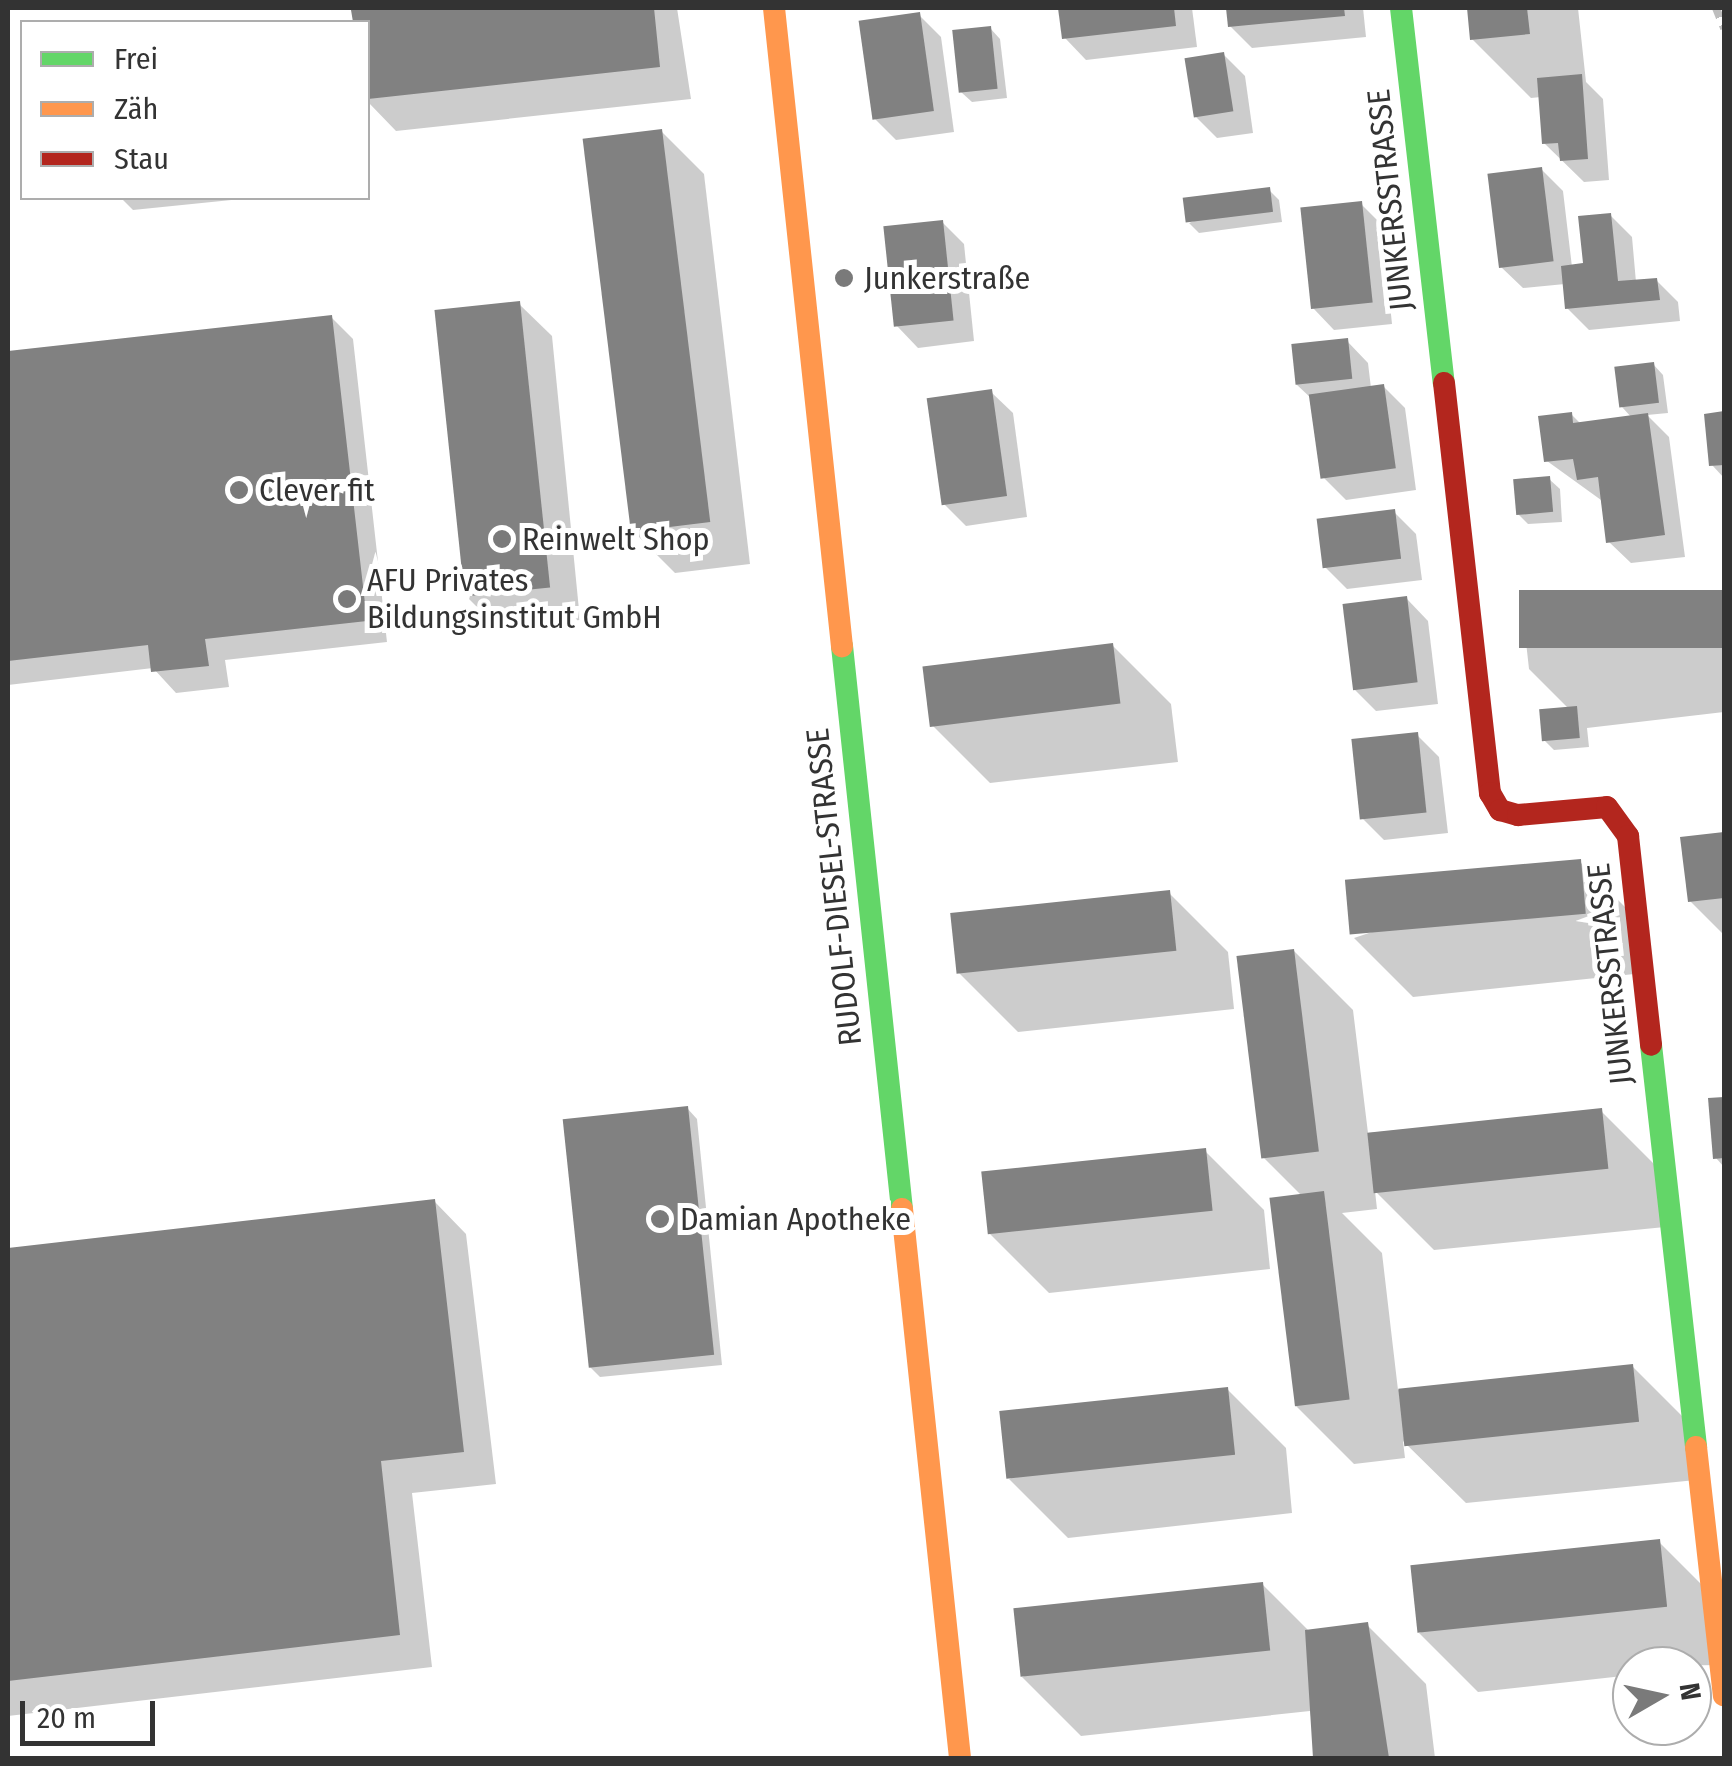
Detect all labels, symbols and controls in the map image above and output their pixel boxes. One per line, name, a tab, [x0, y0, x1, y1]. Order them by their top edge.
legend	[20, 20, 370, 200]
text: Frei	[114, 41, 158, 77]
street label: JUNKERSSTRASSE	[1359, 87, 1421, 313]
text: Zäh	[114, 91, 158, 127]
text: Stau	[114, 141, 169, 177]
place label: Junkerstraße	[864, 259, 1030, 297]
marker: Junkerstraße	[833, 267, 855, 289]
place label: Clever fit	[259, 471, 375, 509]
marker: Clever fit	[228, 479, 250, 501]
place label: Reinwelt Shop	[522, 520, 709, 558]
marker: Reinwelt Shop	[491, 528, 513, 550]
place label: AFU Privates Bildungsinstitut GmbH	[367, 562, 662, 637]
marker: AFU Privates Bildungsinstitut GmbH	[336, 588, 358, 610]
street label: RUDOLF-DIESEL-STRASSE	[798, 726, 870, 1048]
street label: JUNKERSSTRASSE	[1579, 861, 1641, 1087]
place label: Damian Apotheke	[680, 1200, 911, 1238]
marker: Damian Apotheke	[649, 1208, 671, 1230]
north arrow	[1612, 1646, 1712, 1746]
scale bar	[25, 1681, 160, 1743]
text: N	[1673, 1681, 1708, 1702]
text: 20 m	[37, 1700, 96, 1736]

